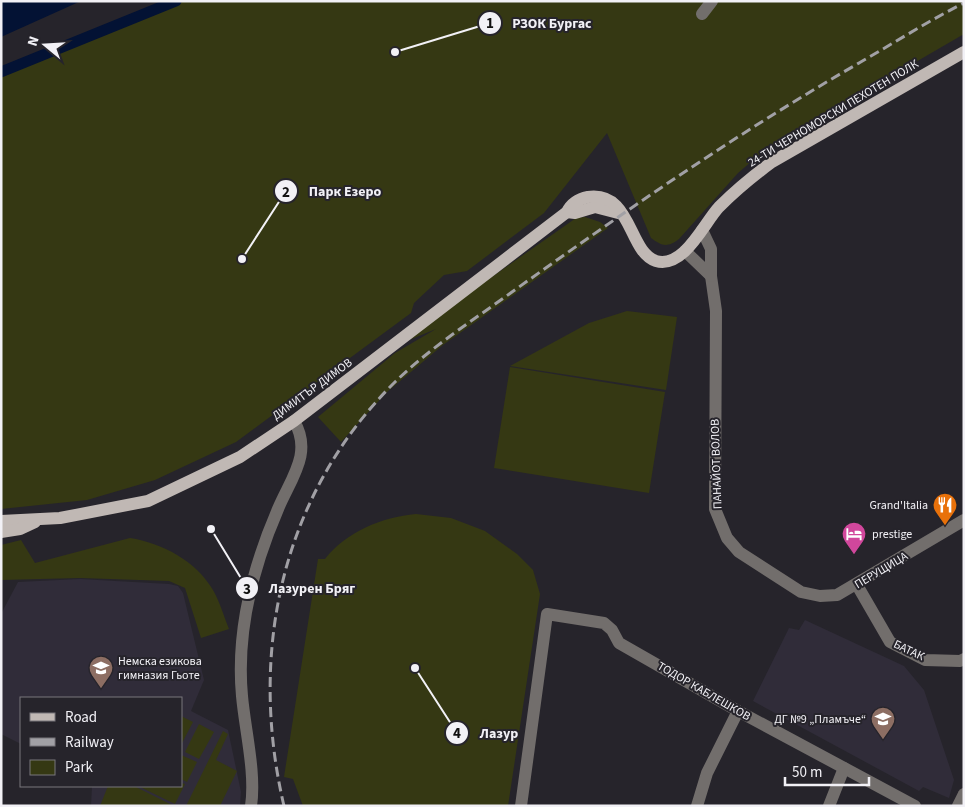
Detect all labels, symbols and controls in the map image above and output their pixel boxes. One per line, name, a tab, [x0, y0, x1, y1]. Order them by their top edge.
callout: РЗОК Бургас	[478, 8, 602, 37]
text: 1	[486, 13, 494, 34]
text: РЗОК Бургас	[512, 14, 592, 34]
north arrow	[20, 20, 70, 70]
text: N	[23, 34, 45, 49]
street label: 24-ТИ ЧЕРНОМОРСКИ ПЕХОТЕН ПОЛК	[745, 56, 922, 171]
callout: Парк Езеро	[274, 177, 391, 206]
text: 2	[282, 182, 290, 203]
text: Парк Езеро	[309, 182, 381, 202]
street label: ДИМИТЪР ДИМОВ	[269, 354, 356, 424]
street label: ПАНАЙОТ ВОЛОВ	[706, 419, 727, 509]
restaurant icon: Grand'Italia	[932, 492, 958, 526]
place label: Grand'Italia	[869, 497, 928, 514]
hotel icon: prestige	[841, 521, 867, 555]
place label: prestige	[872, 526, 912, 543]
street label: ПЕРУЩИЦА	[851, 548, 912, 593]
callout: Лазурен Бряг	[234, 574, 366, 603]
text: 3	[243, 579, 251, 600]
text: Лазурен Бряг	[268, 579, 355, 599]
street label: БАТАК	[891, 636, 927, 665]
place label: Немска езикова гимназия Гьоте	[118, 653, 202, 684]
school or university icon: Немска езикова гимназия Гьоте	[88, 655, 114, 689]
street label: ТОДОР КАБЛЕШКОВ	[654, 658, 754, 725]
legend	[20, 697, 182, 787]
school or university icon: ДГ №9 „Пламъче“	[870, 706, 896, 740]
text: Road	[65, 707, 97, 728]
place label: ДГ №9 „Пламъче“	[774, 711, 866, 728]
callout: Лазур	[445, 718, 528, 747]
text: 4	[453, 723, 461, 744]
text: Лазур	[479, 724, 518, 744]
text: Railway	[65, 732, 114, 753]
scale bar	[785, 754, 869, 786]
text: Park	[65, 757, 94, 778]
text: 50 m	[792, 762, 822, 783]

